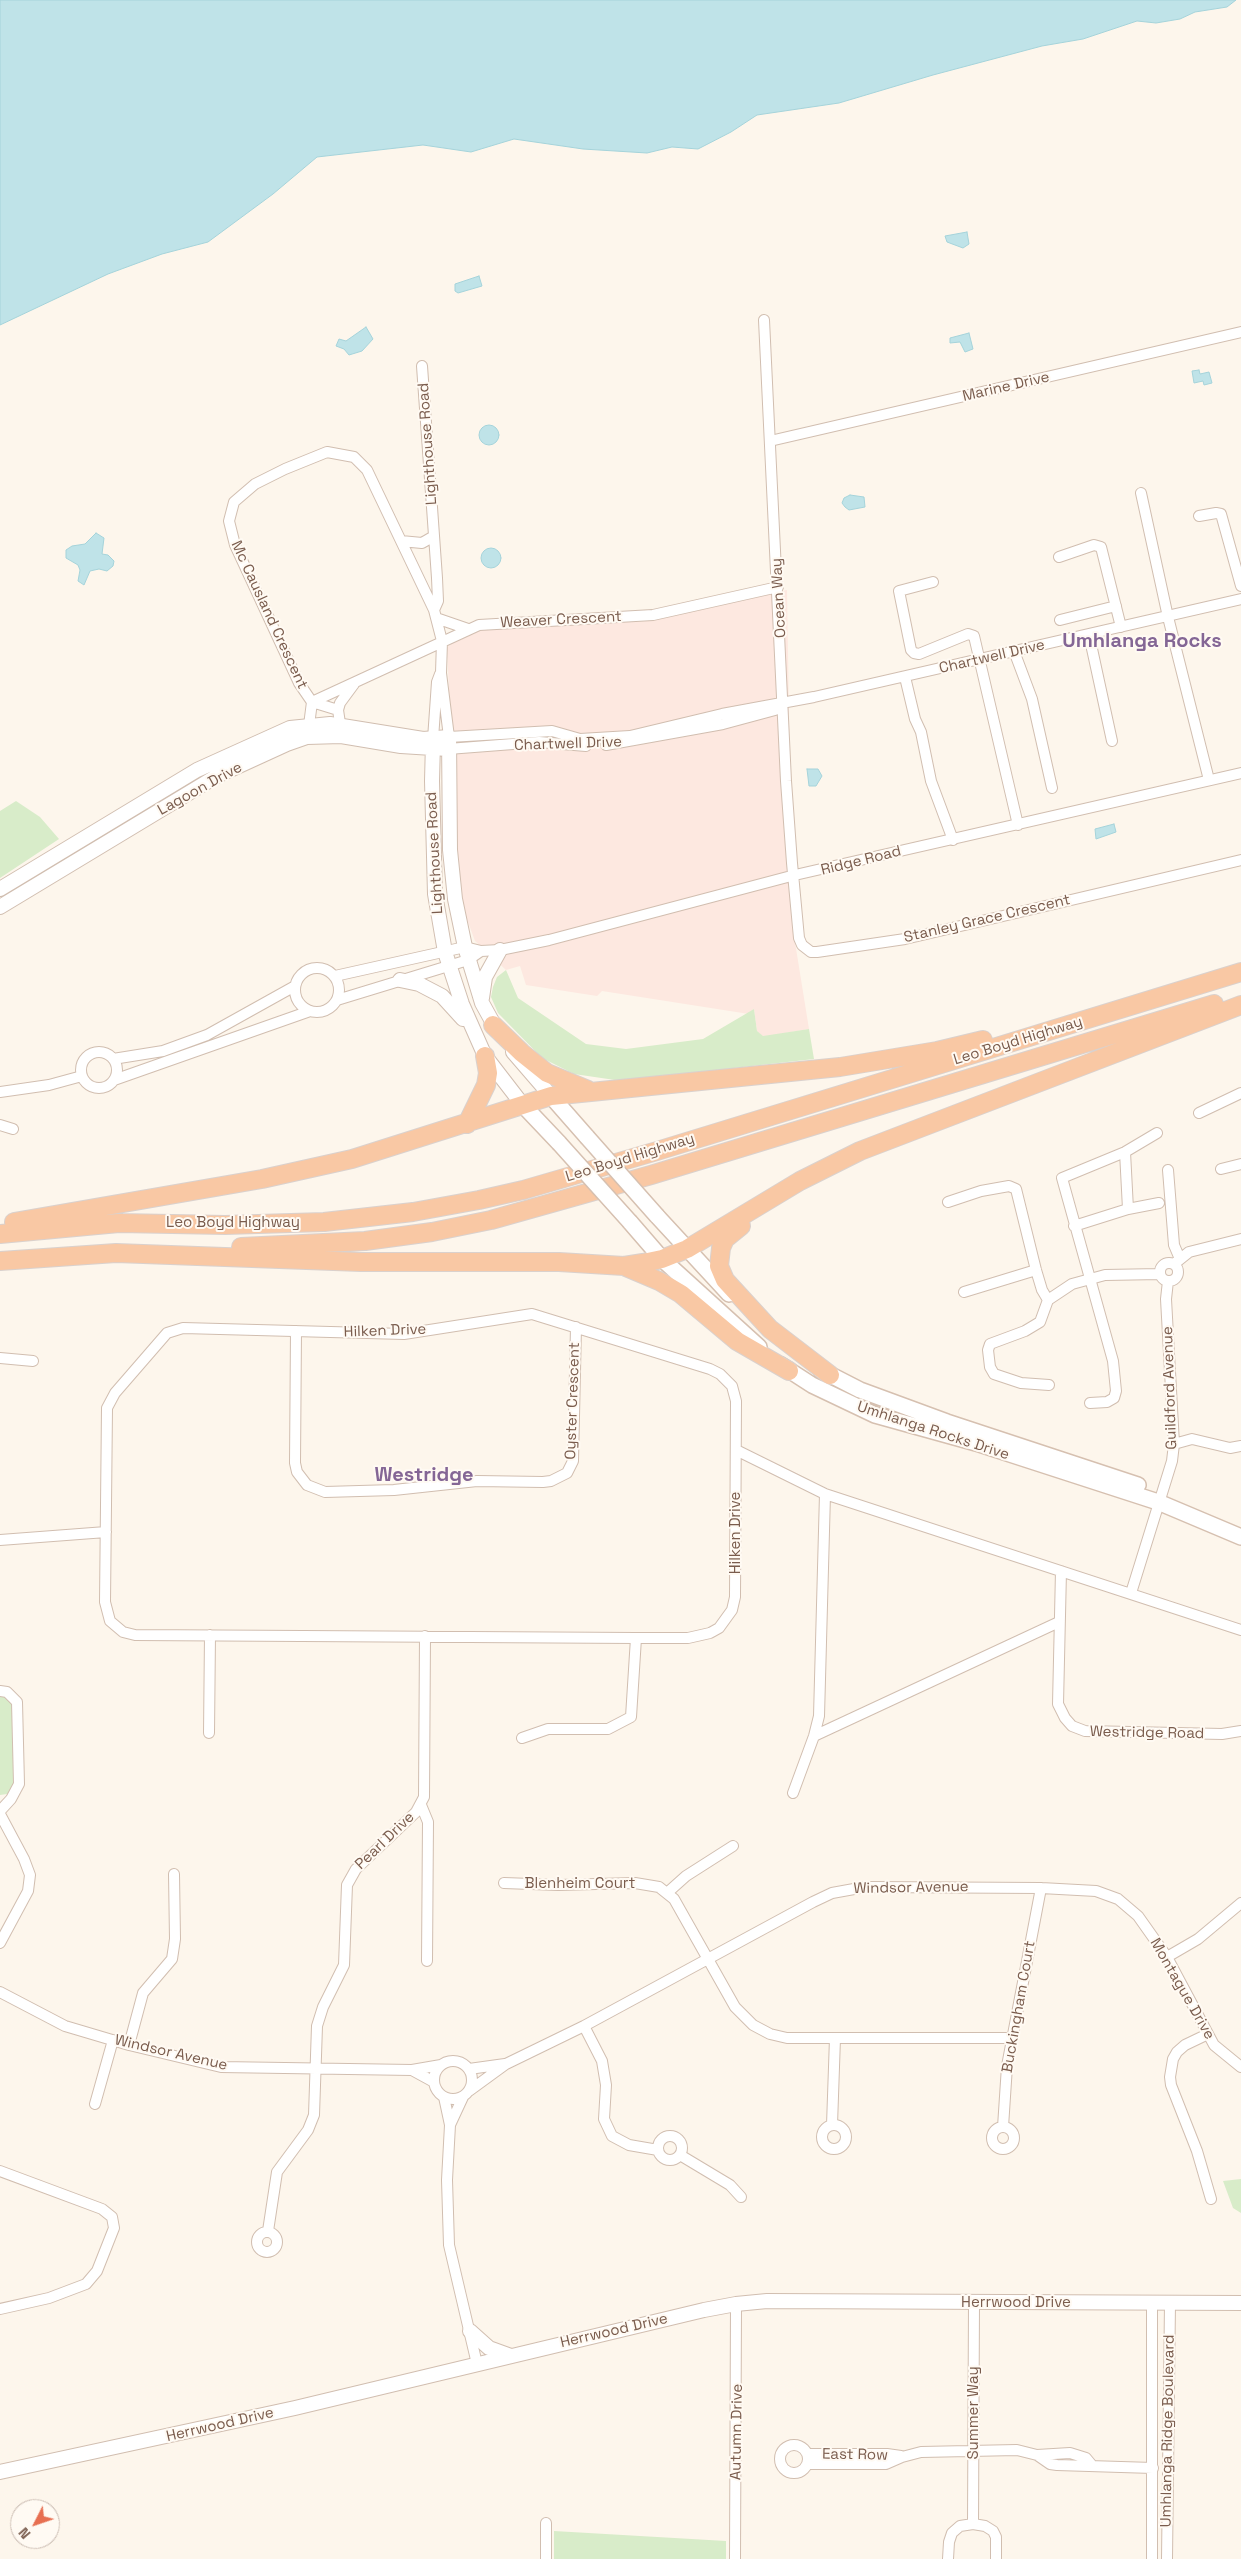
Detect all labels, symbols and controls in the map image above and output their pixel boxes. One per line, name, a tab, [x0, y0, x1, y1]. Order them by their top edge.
street label: Marine Drive	[961, 368, 1051, 406]
street label: Lighthouse Road	[415, 382, 441, 506]
street label: Mc Causland Crescent	[227, 538, 311, 692]
street label: Ocean Way	[768, 558, 790, 638]
street label: Weaver Crescent	[500, 608, 622, 632]
district label: Umhlanga Rocks	[1062, 630, 1222, 654]
street label: Chartwell Drive	[937, 636, 1047, 678]
street label: Chartwell Drive	[514, 733, 622, 755]
street label: Lagoon Drive	[155, 758, 245, 820]
street label: Lighthouse Road	[423, 791, 447, 915]
street label: Ridge Road	[819, 842, 903, 880]
street label: Stanley Grace Crescent	[902, 891, 1072, 947]
street label: Leo Boyd Highway	[951, 1013, 1085, 1069]
street label: Leo Boyd Highway	[563, 1130, 697, 1186]
street label: Leo Boyd Highway	[166, 1214, 300, 1232]
street label: Hilken Drive	[343, 1321, 427, 1341]
street label: Guildford Avenue	[1159, 1326, 1181, 1450]
street label: Oyster Crescent	[562, 1342, 584, 1460]
street label: Umhlanga Rocks Drive	[855, 1398, 1011, 1464]
district label: Westridge	[374, 1464, 474, 1488]
street label: Hilken Drive	[727, 1492, 745, 1574]
street label: Westridge Road	[1090, 1723, 1204, 1743]
street label: Pearl Drive	[352, 1808, 418, 1874]
street label: Blenheim Court	[525, 1875, 635, 1893]
street label: Windsor Avenue	[853, 1878, 969, 1898]
street label: Montague Drive	[1146, 1935, 1218, 2043]
street label: Buckingham Court	[999, 1940, 1039, 2074]
street label: Windsor Avenue	[113, 2031, 229, 2075]
street label: Herrwood Drive	[961, 2294, 1071, 2312]
street label: Herrwood Drive	[558, 2310, 670, 2352]
street label: Umhlanga Ridge Boulevard	[1157, 2334, 1179, 2528]
street label: Summer Way	[965, 2366, 983, 2460]
street label: Autumn Drive	[727, 2384, 747, 2480]
street label: Herrwood Drive	[164, 2404, 276, 2446]
street label: East Row	[822, 2445, 888, 2465]
north arrow	[10, 2499, 60, 2549]
text: N	[15, 2524, 34, 2543]

